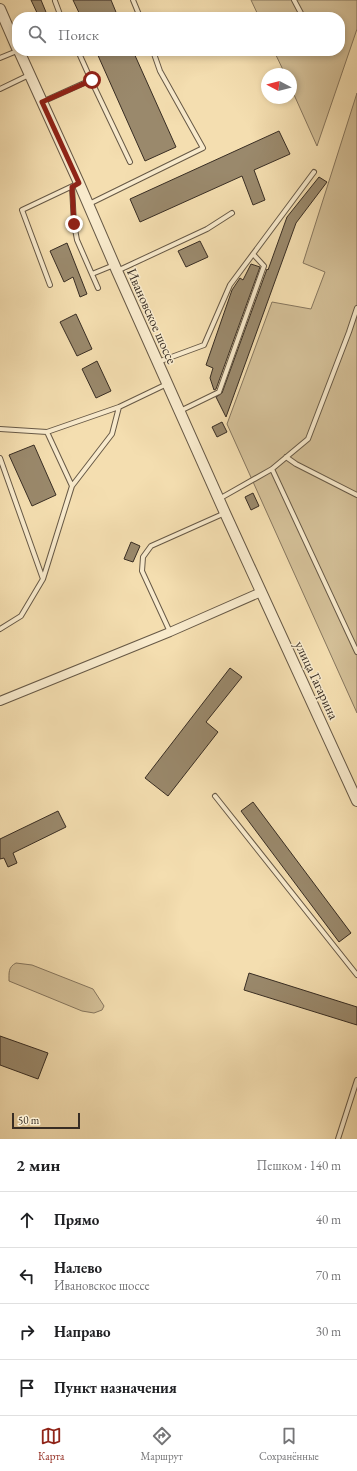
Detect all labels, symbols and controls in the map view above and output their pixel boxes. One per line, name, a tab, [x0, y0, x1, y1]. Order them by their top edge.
search box	[12, 12, 345, 56]
icon: search	[26, 23, 48, 45]
text: Поиск	[58, 25, 99, 44]
north arrow	[261, 68, 297, 104]
route start	[83, 71, 101, 89]
route end	[65, 215, 83, 233]
street label: Ивановское шоссе	[123, 265, 181, 367]
street label: улица Гагарина	[291, 638, 343, 723]
scale bar	[12, 1111, 80, 1130]
text: 50 m	[18, 1113, 39, 1127]
text: 2 мин	[16, 1154, 60, 1176]
text: Пешком · 140 m	[257, 1157, 341, 1174]
icon: ahead	[16, 1209, 38, 1231]
text: Прямо	[54, 1210, 99, 1229]
text: 40 m	[316, 1211, 341, 1228]
text: Налево	[54, 1258, 102, 1277]
icon: left	[16, 1265, 38, 1287]
text: 70 m	[316, 1267, 341, 1284]
text: Ивановское шоссе	[54, 1277, 150, 1294]
icon: right	[16, 1321, 38, 1343]
text: Направо	[54, 1322, 111, 1341]
text: 30 m	[316, 1323, 341, 1340]
icon: arrive	[16, 1377, 38, 1399]
text: Пункт назначения	[54, 1378, 177, 1397]
tab: Карта	[38, 1425, 64, 1463]
tab: Маршрут	[141, 1425, 183, 1463]
tab: Сохранённые	[259, 1425, 319, 1463]

